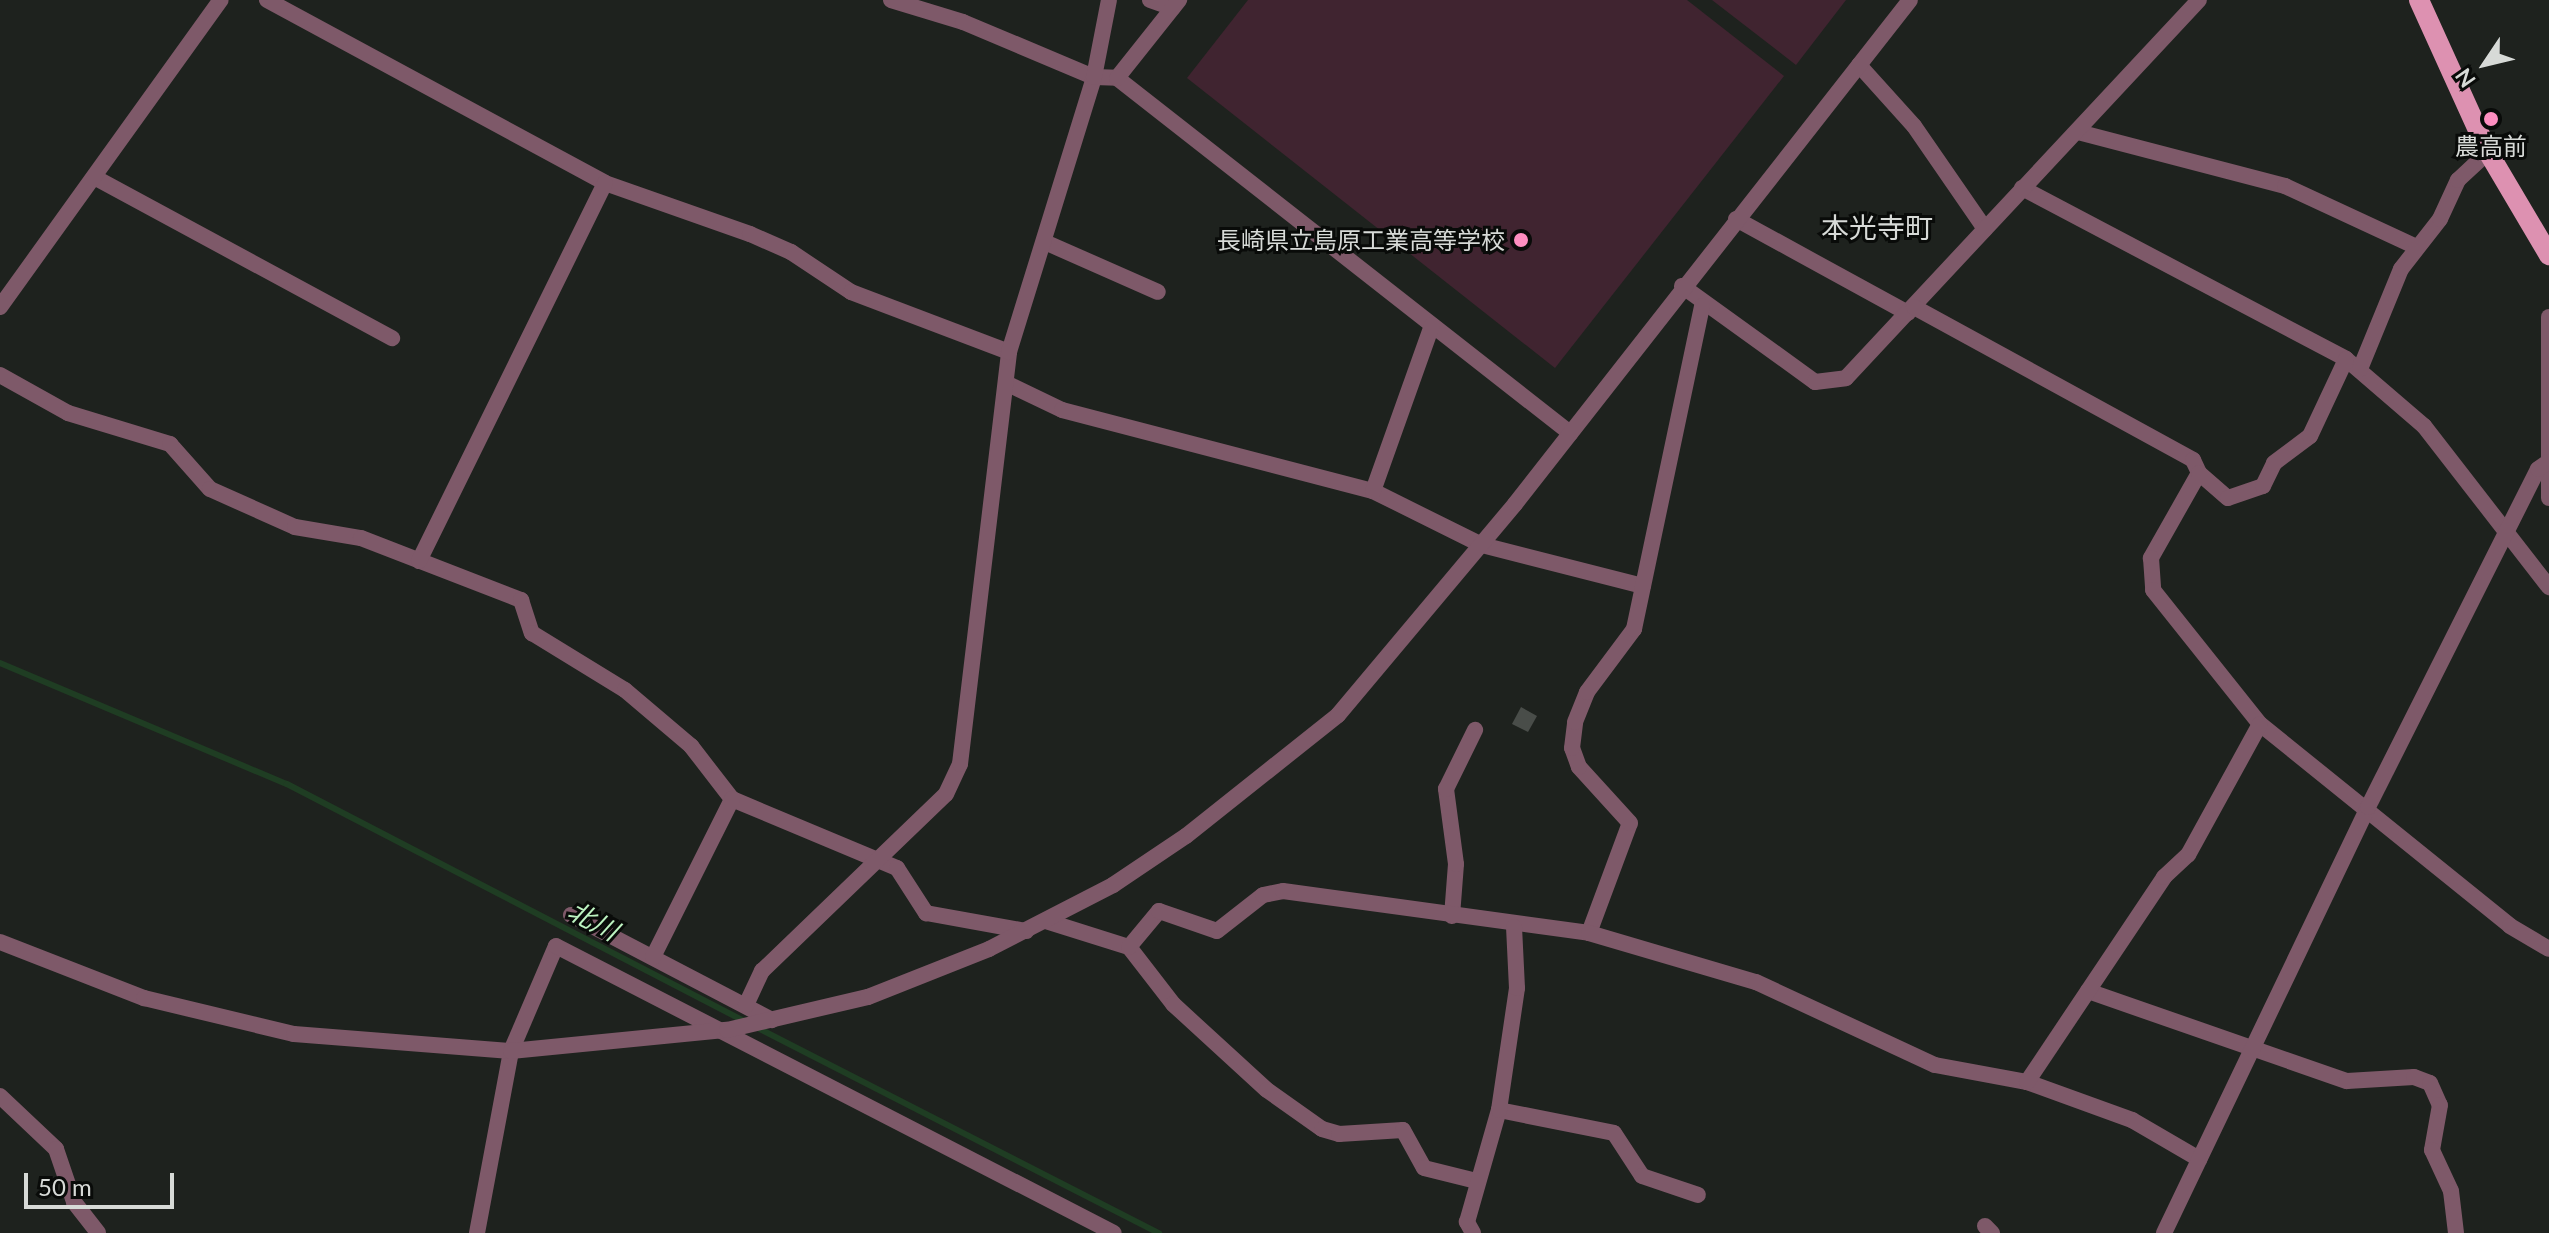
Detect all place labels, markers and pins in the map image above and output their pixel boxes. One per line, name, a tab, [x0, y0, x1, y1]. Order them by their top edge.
marker: 農高前	[2482, 110, 2500, 128]
place label: 農高前	[2455, 132, 2527, 160]
place label: 長崎県立島原工業高等学校	[1217, 226, 1505, 254]
marker: 長崎県立島原工業高等学校	[1512, 231, 1530, 249]

